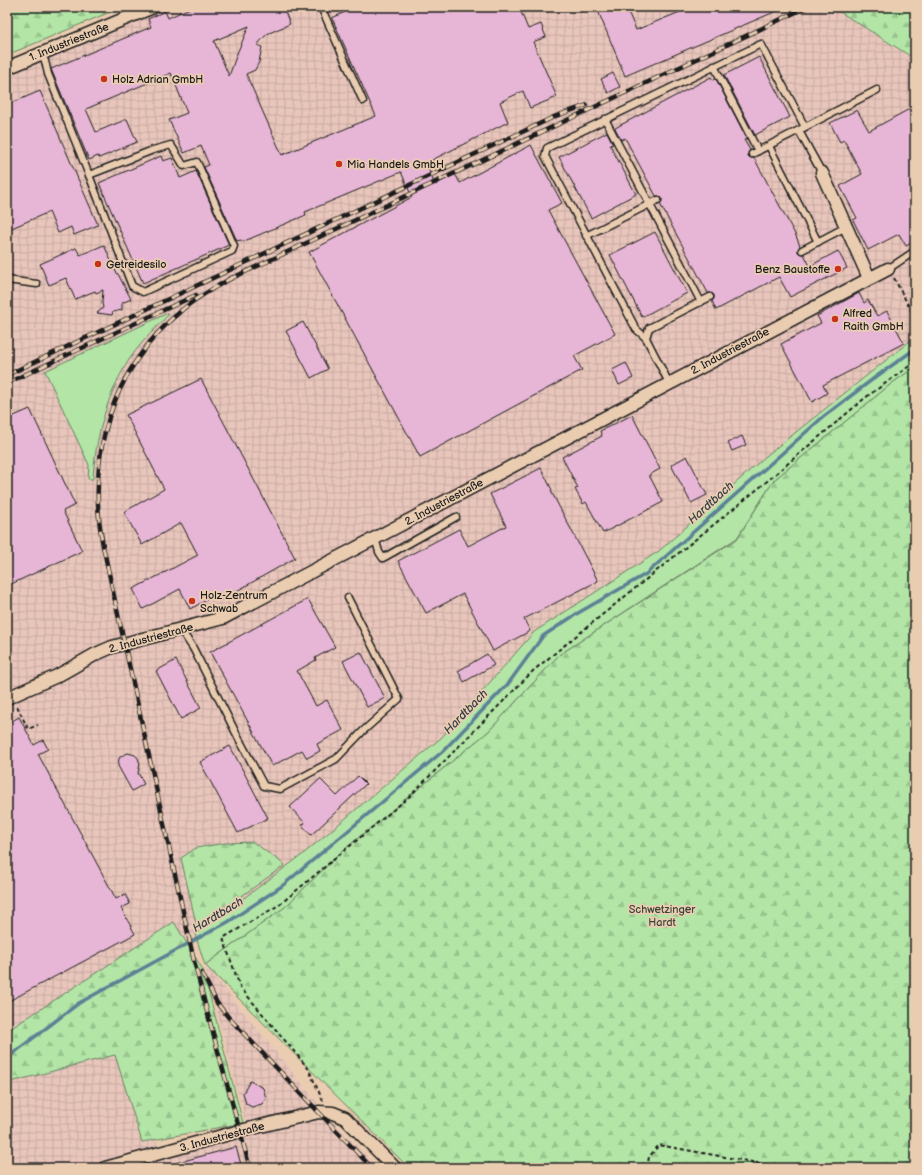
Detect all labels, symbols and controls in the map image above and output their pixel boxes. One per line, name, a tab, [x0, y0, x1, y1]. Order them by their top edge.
street label: 1. Industriestraße	[27, 20, 111, 64]
place label: Holz Adrian GmbH	[112, 73, 203, 86]
marker: Holz Adrian GmbH	[99, 74, 109, 84]
place label: Mia Handels GmbH	[347, 158, 444, 171]
marker: Mia Handels GmbH	[334, 159, 344, 169]
place label: Getreidesilo	[106, 258, 166, 271]
marker: Getreidesilo	[93, 259, 103, 269]
place label: Benz Baustoffe	[755, 263, 830, 276]
marker: Benz Baustoffe	[833, 264, 843, 274]
place label: Alfred Raith GmbH	[843, 307, 904, 333]
marker: Alfred Raith GmbH	[830, 314, 840, 324]
street label: 2. Industriestraße	[689, 325, 772, 377]
street label: 2. Industriestraße	[403, 476, 486, 528]
water label: Hardtbach	[685, 478, 737, 528]
place label: Holz-Zentrum Schwab	[200, 589, 268, 615]
marker: Holz-Zentrum Schwab	[187, 596, 197, 606]
street label: 2. Industriestraße	[107, 620, 195, 656]
water label: Hardtbach	[441, 686, 491, 738]
water label: Hardtbach	[190, 894, 247, 936]
park label: Schwetzinger Hardt	[629, 903, 696, 929]
street label: 3. Industriestraße	[178, 1119, 266, 1155]

